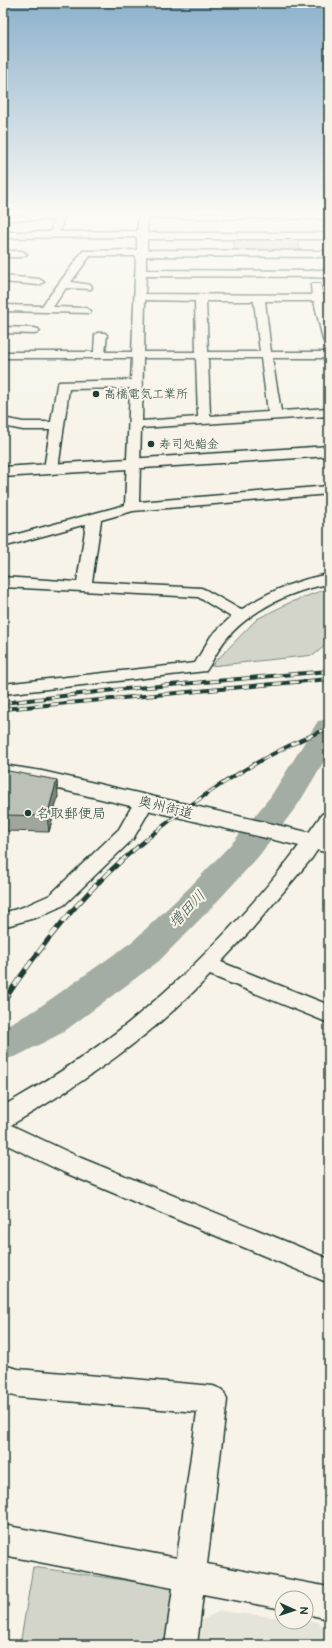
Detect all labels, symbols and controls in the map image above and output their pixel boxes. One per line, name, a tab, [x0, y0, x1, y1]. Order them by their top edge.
place label: 高橋電気工業所	[104, 387, 188, 402]
marker: 高橋電気工業所	[91, 389, 101, 399]
place label: 寿司処鮨金	[159, 437, 219, 452]
marker: 寿司処鮨金	[146, 439, 156, 449]
street label: 奥州街道	[137, 792, 195, 823]
place label: 名取郵便局	[36, 805, 106, 822]
marker: 名取郵便局	[23, 808, 33, 818]
water label: 増田川	[165, 887, 210, 932]
north arrow	[274, 1590, 314, 1630]
text: N	[297, 1606, 310, 1615]

